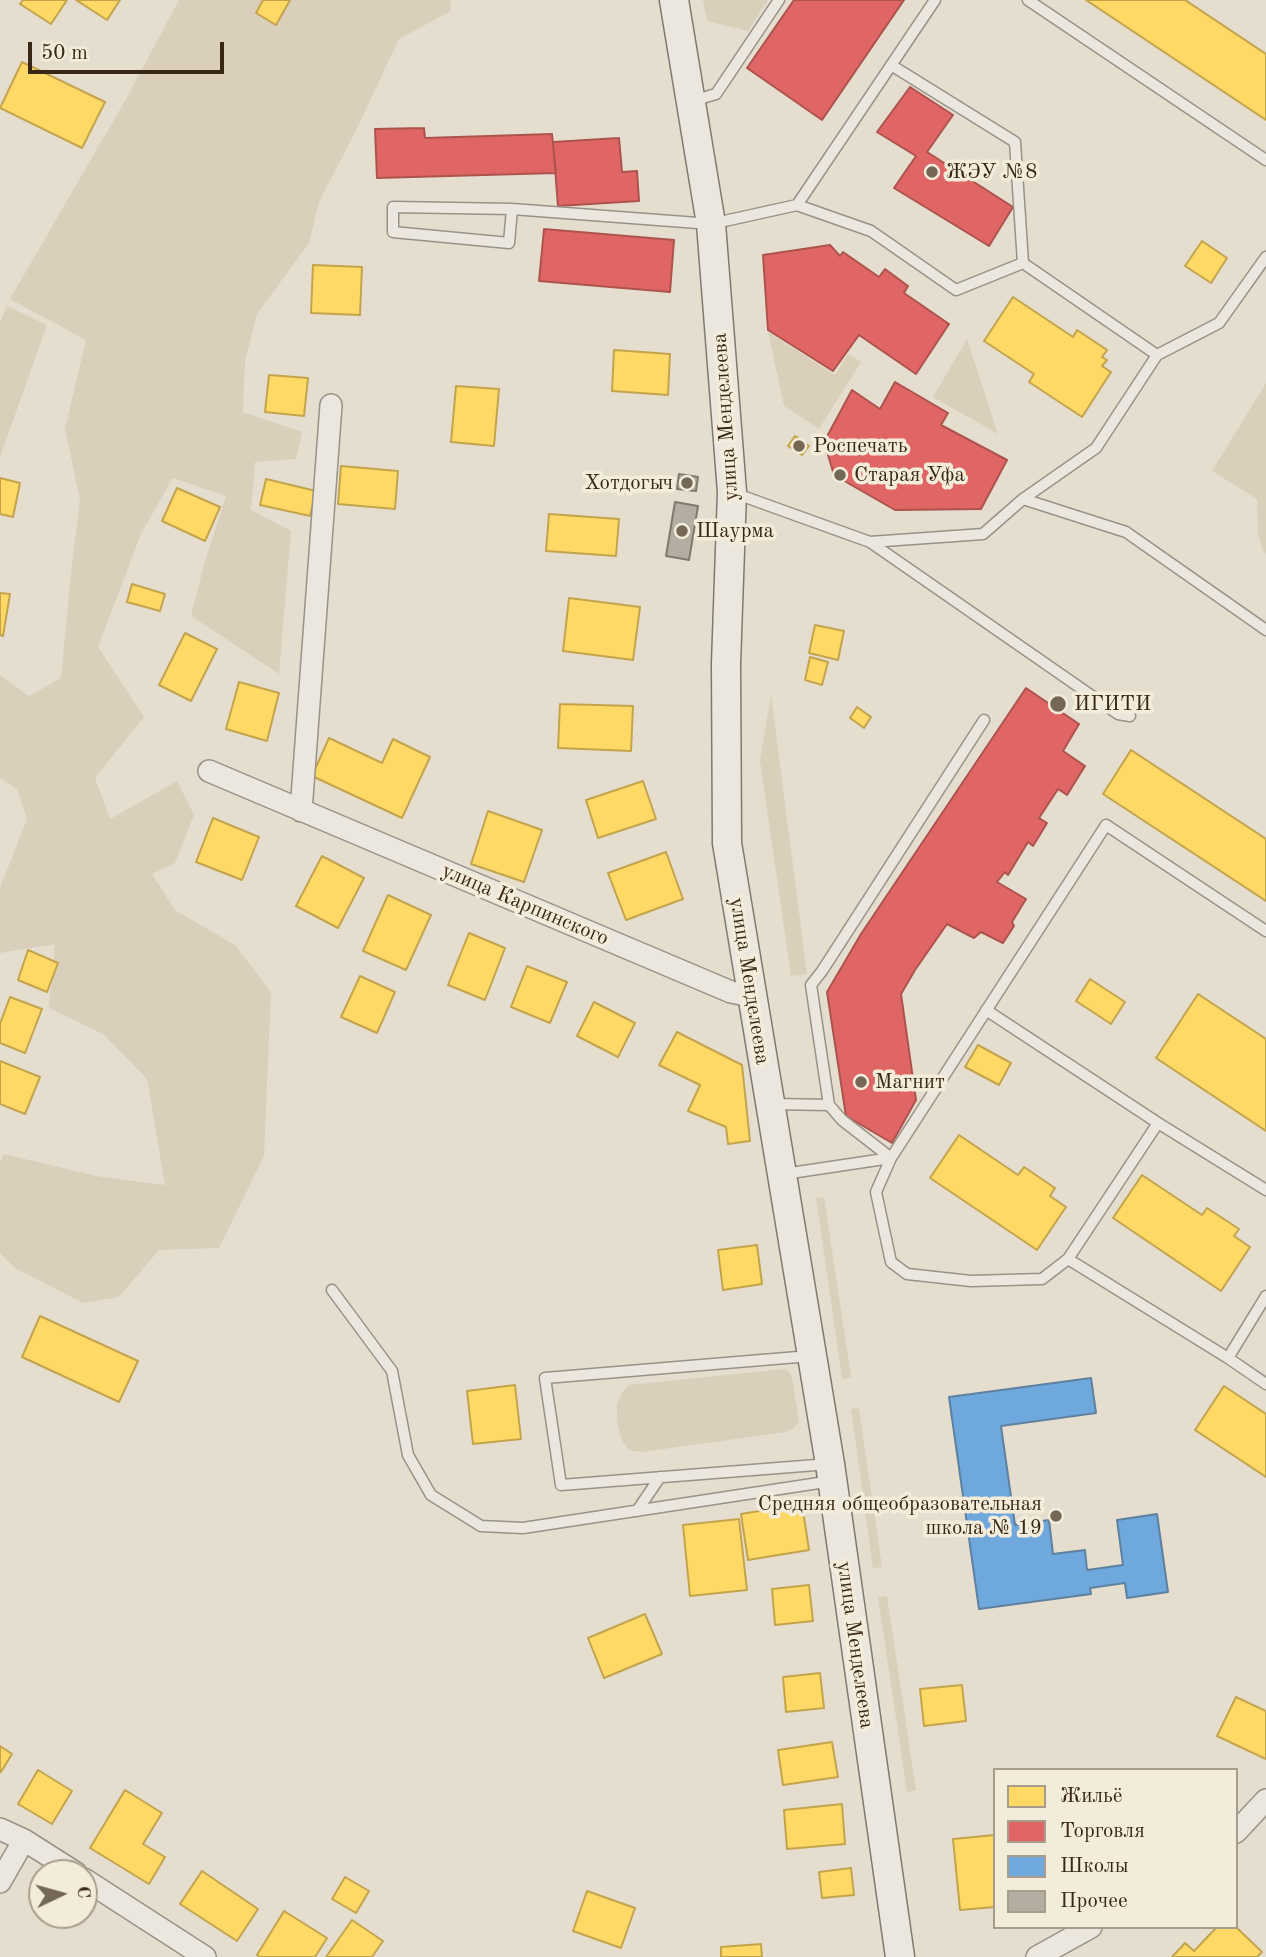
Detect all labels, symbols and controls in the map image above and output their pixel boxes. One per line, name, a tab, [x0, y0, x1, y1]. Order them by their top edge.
scale bar	[32, 28, 228, 72]
text: 50 m	[41, 43, 88, 64]
place label: ЖЭУ №8	[946, 159, 1037, 185]
marker: ЖЭУ №8	[924, 164, 940, 180]
street label: улица Менделеева	[708, 332, 744, 502]
place label: Роспечать	[813, 433, 907, 459]
marker: Роспечать	[791, 438, 807, 454]
place label: Старая Уфа	[854, 462, 965, 488]
marker: Старая Уфа	[832, 467, 848, 483]
place label: Хотдогыч	[584, 470, 673, 496]
marker: Хотдогыч	[679, 475, 695, 491]
place label: Шаурма	[696, 518, 774, 544]
marker: Шаурма	[674, 523, 690, 539]
place label: ИГИТИ	[1074, 691, 1151, 717]
marker: ИГИТИ	[1048, 694, 1068, 714]
street label: улица Карпинского	[438, 858, 612, 952]
street label: улица Менделеева	[723, 896, 775, 1066]
place label: Магнит	[875, 1069, 945, 1095]
marker: Магнит	[853, 1074, 869, 1090]
place label: Средняя общеобразовательная школа № 19	[758, 1491, 1042, 1541]
marker: Средняя общеобразовательная школа № 19	[1048, 1508, 1064, 1524]
street label: улица Менделеева	[831, 1560, 879, 1730]
legend	[993, 1768, 1238, 1929]
text: Жильё	[1060, 1786, 1123, 1807]
text: Торговля	[1060, 1821, 1145, 1842]
text: Школы	[1060, 1856, 1129, 1877]
north arrow	[28, 1859, 98, 1929]
text: С	[72, 1885, 92, 1899]
text: Прочее	[1060, 1891, 1128, 1912]

